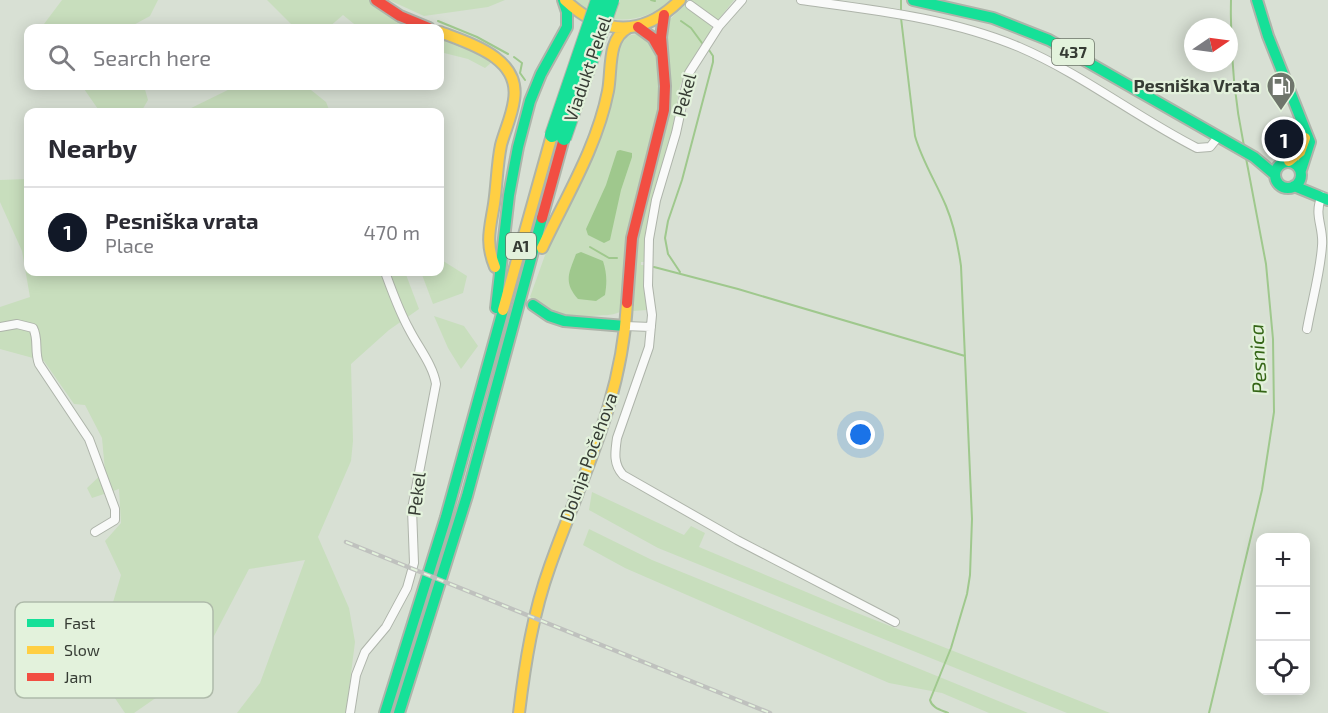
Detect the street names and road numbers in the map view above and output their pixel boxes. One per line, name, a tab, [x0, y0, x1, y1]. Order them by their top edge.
street label: Viadukt Pekel	[559, 12, 616, 124]
road number: 437	[1052, 39, 1094, 65]
street label: Pekel	[668, 70, 701, 119]
road number: A1	[506, 233, 536, 259]
street label: Dolnja Počehova	[555, 389, 622, 524]
street label: Pekel	[402, 470, 430, 517]

